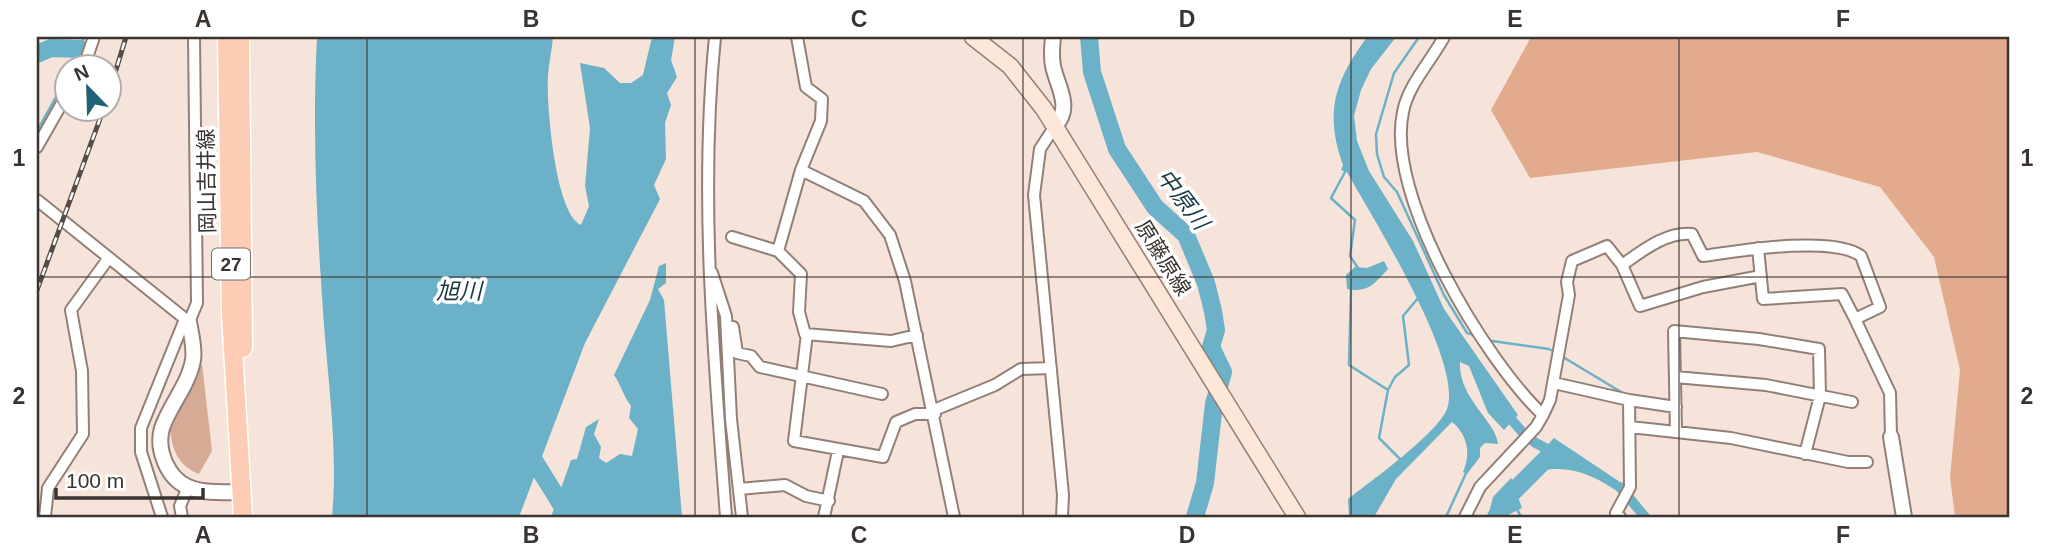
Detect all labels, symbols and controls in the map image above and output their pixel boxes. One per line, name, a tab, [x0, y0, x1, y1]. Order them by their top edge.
text: A	[195, 6, 211, 32]
text: B	[523, 6, 539, 32]
text: C	[851, 6, 867, 32]
text: D	[1179, 6, 1195, 32]
text: E	[1507, 6, 1523, 32]
text: F	[1836, 6, 1850, 32]
north arrow	[52, 52, 122, 122]
text: N	[71, 60, 92, 85]
street label: 岡山吉井線	[194, 128, 219, 234]
text: 1	[13, 145, 26, 171]
text: 1	[2021, 145, 2034, 171]
water label: 中原川	[1152, 164, 1216, 237]
street label: 原藤原線	[1131, 216, 1195, 299]
road number: 27	[212, 248, 250, 280]
water label: 旭川	[436, 278, 485, 304]
text: 2	[13, 383, 25, 409]
text: 2	[2021, 383, 2033, 409]
scale bar	[56, 456, 203, 500]
text: 100 m	[66, 469, 124, 492]
text: A	[195, 522, 211, 548]
text: B	[523, 522, 539, 548]
text: C	[851, 522, 867, 548]
text: D	[1179, 522, 1195, 548]
text: E	[1507, 522, 1523, 548]
text: F	[1836, 522, 1850, 548]

